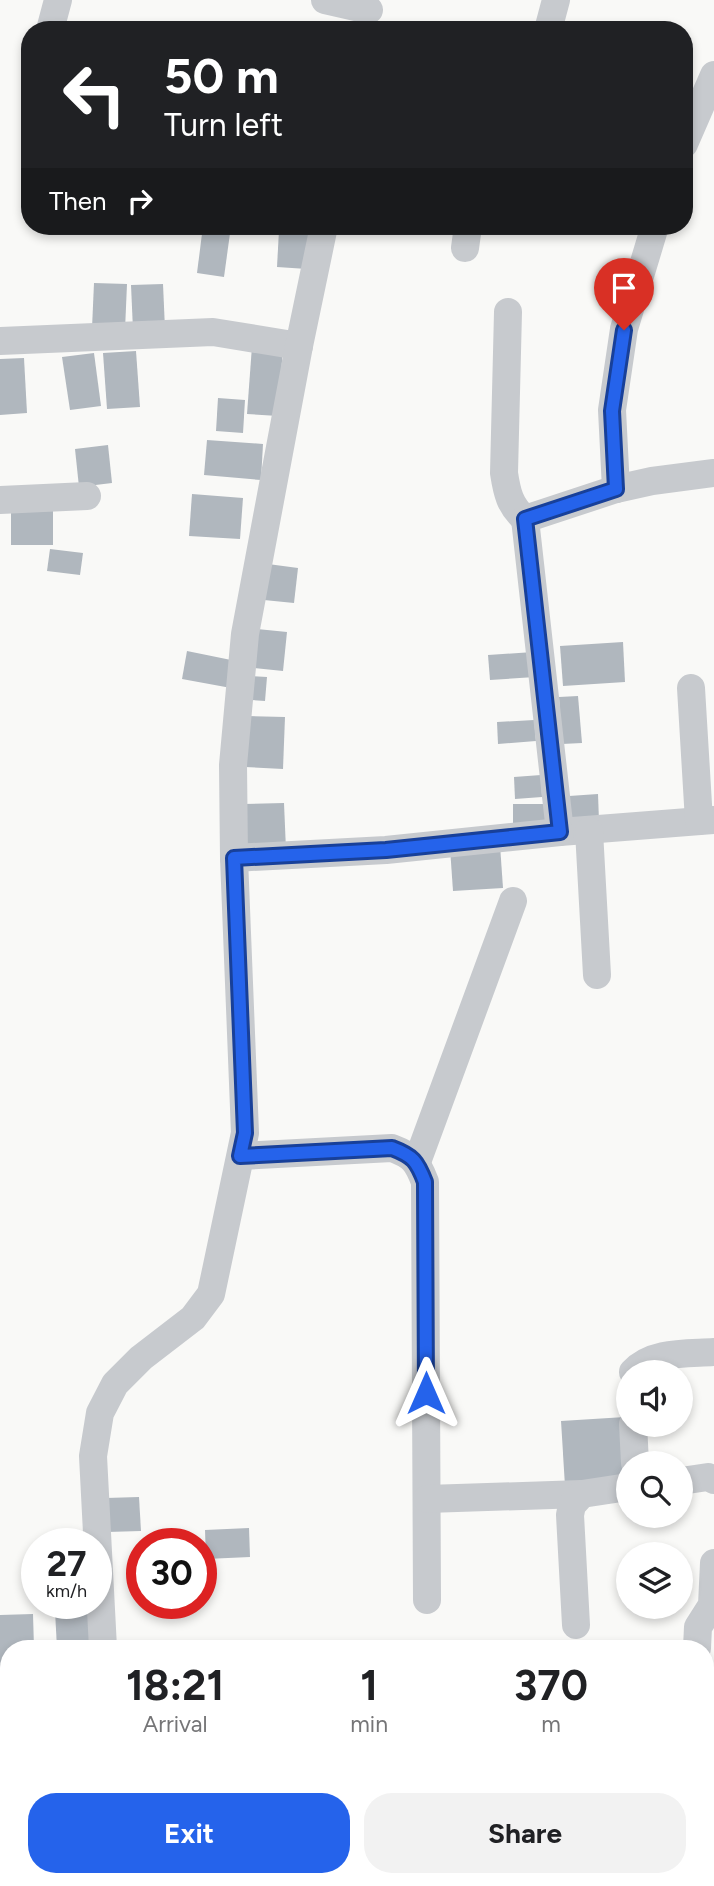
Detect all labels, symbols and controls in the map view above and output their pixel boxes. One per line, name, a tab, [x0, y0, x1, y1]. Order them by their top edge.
text: 50 m	[164, 46, 279, 105]
icon: left	[49, 49, 140, 140]
text: Turn left	[164, 106, 283, 144]
icon: right	[121, 182, 159, 220]
text: Then	[49, 185, 107, 217]
pin	[594, 258, 654, 330]
icon: arrive	[605, 269, 643, 307]
position arrow	[389, 1356, 463, 1430]
map controls	[616, 1360, 693, 1619]
button: sound	[616, 1360, 693, 1437]
button: search	[616, 1451, 693, 1528]
speed limit sign: 30	[126, 1528, 217, 1619]
button: layers	[616, 1542, 693, 1619]
text: 27	[47, 1543, 86, 1585]
text: km/h	[46, 1580, 87, 1602]
text: 18:21	[126, 1660, 224, 1711]
text: 1	[360, 1660, 378, 1711]
text: 370	[514, 1660, 588, 1711]
text: Arrival	[143, 1710, 208, 1738]
text: min	[350, 1710, 388, 1738]
text: m	[541, 1710, 561, 1738]
button: Exit	[28, 1793, 350, 1873]
button: Share	[364, 1793, 686, 1873]

